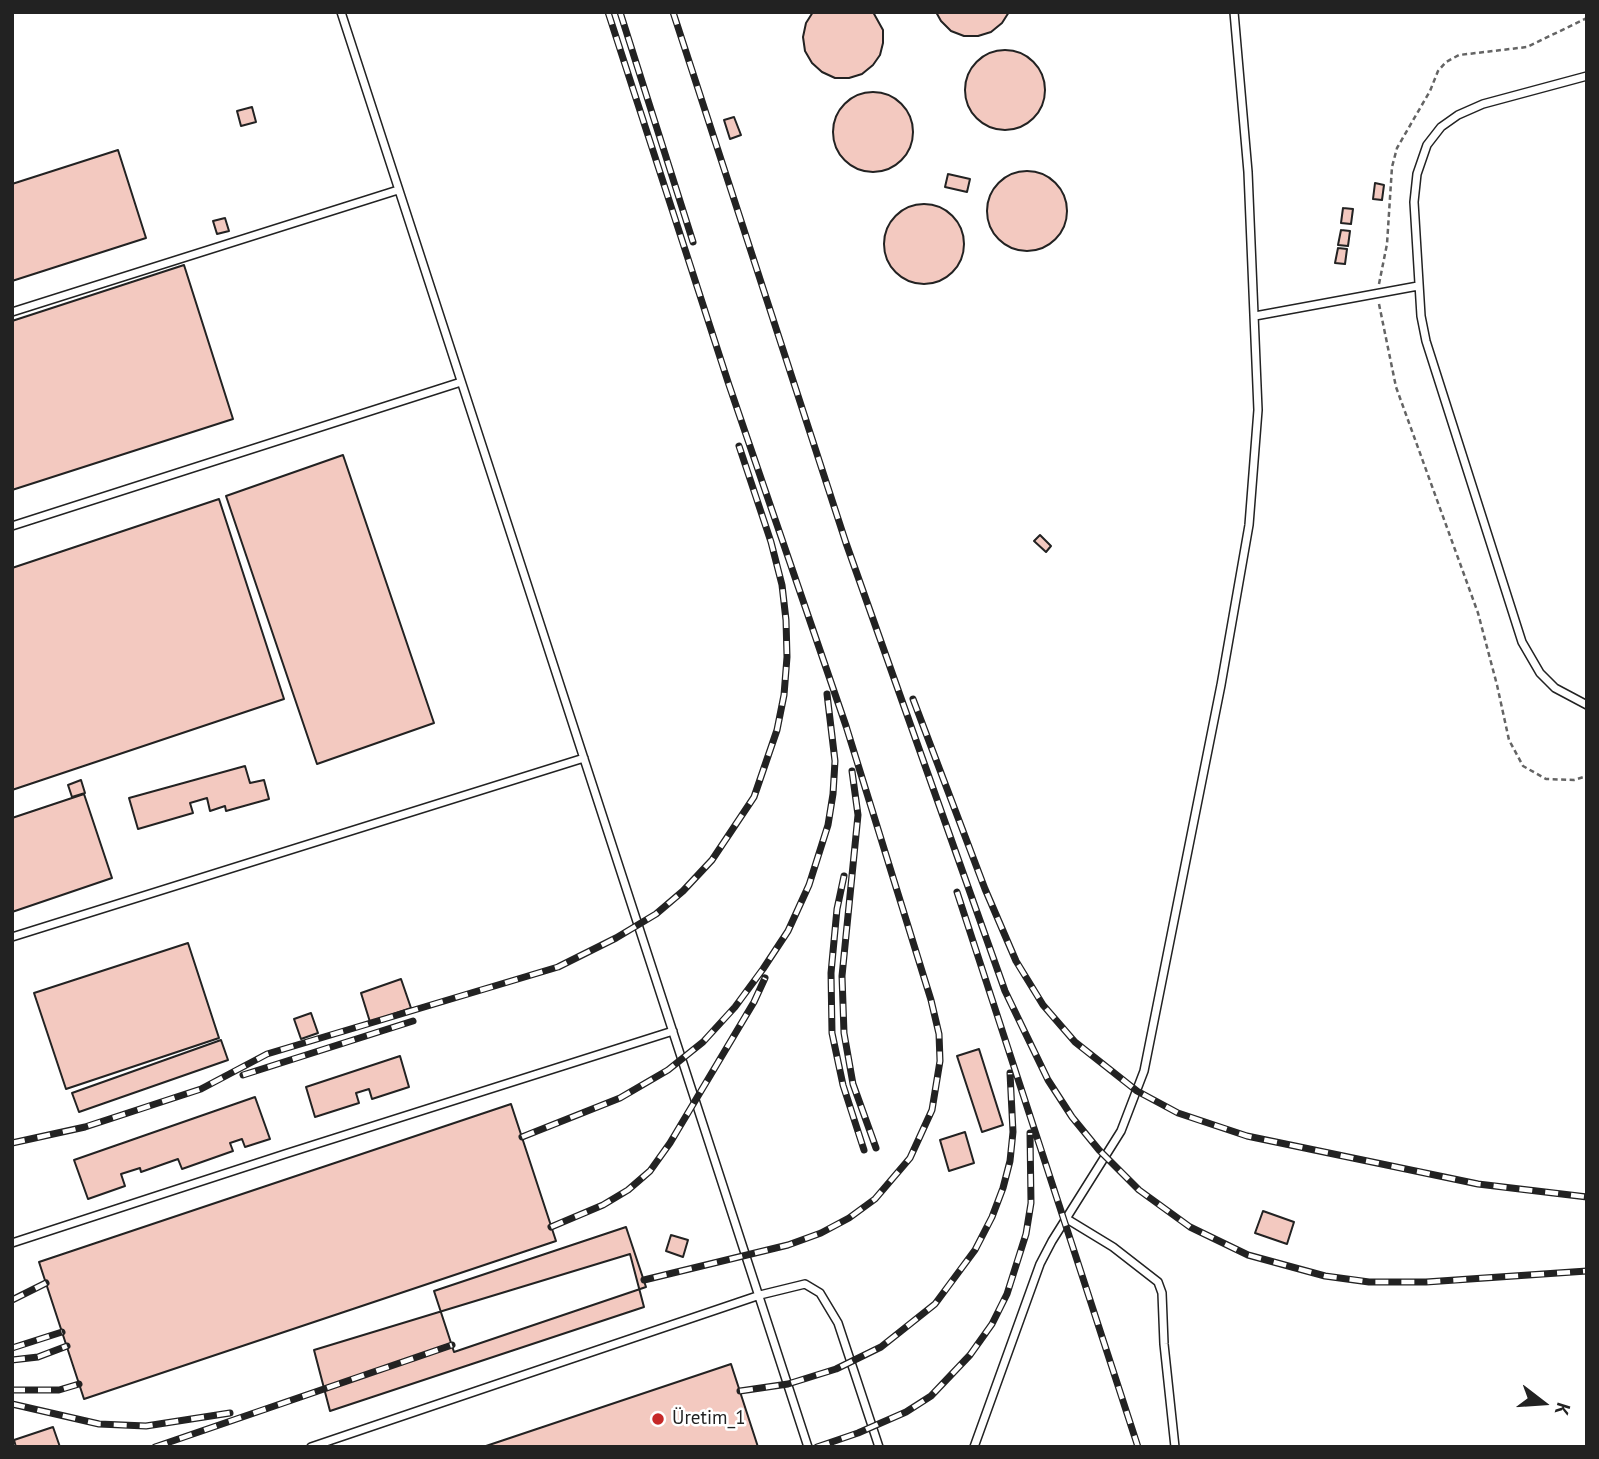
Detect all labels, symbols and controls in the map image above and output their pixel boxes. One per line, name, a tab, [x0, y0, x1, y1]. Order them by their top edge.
north arrow	[1508, 1368, 1578, 1438]
text: K	[1550, 1400, 1576, 1418]
place label: Üretim_1	[672, 1408, 746, 1430]
marker: Üretim_1	[650, 1411, 666, 1427]

